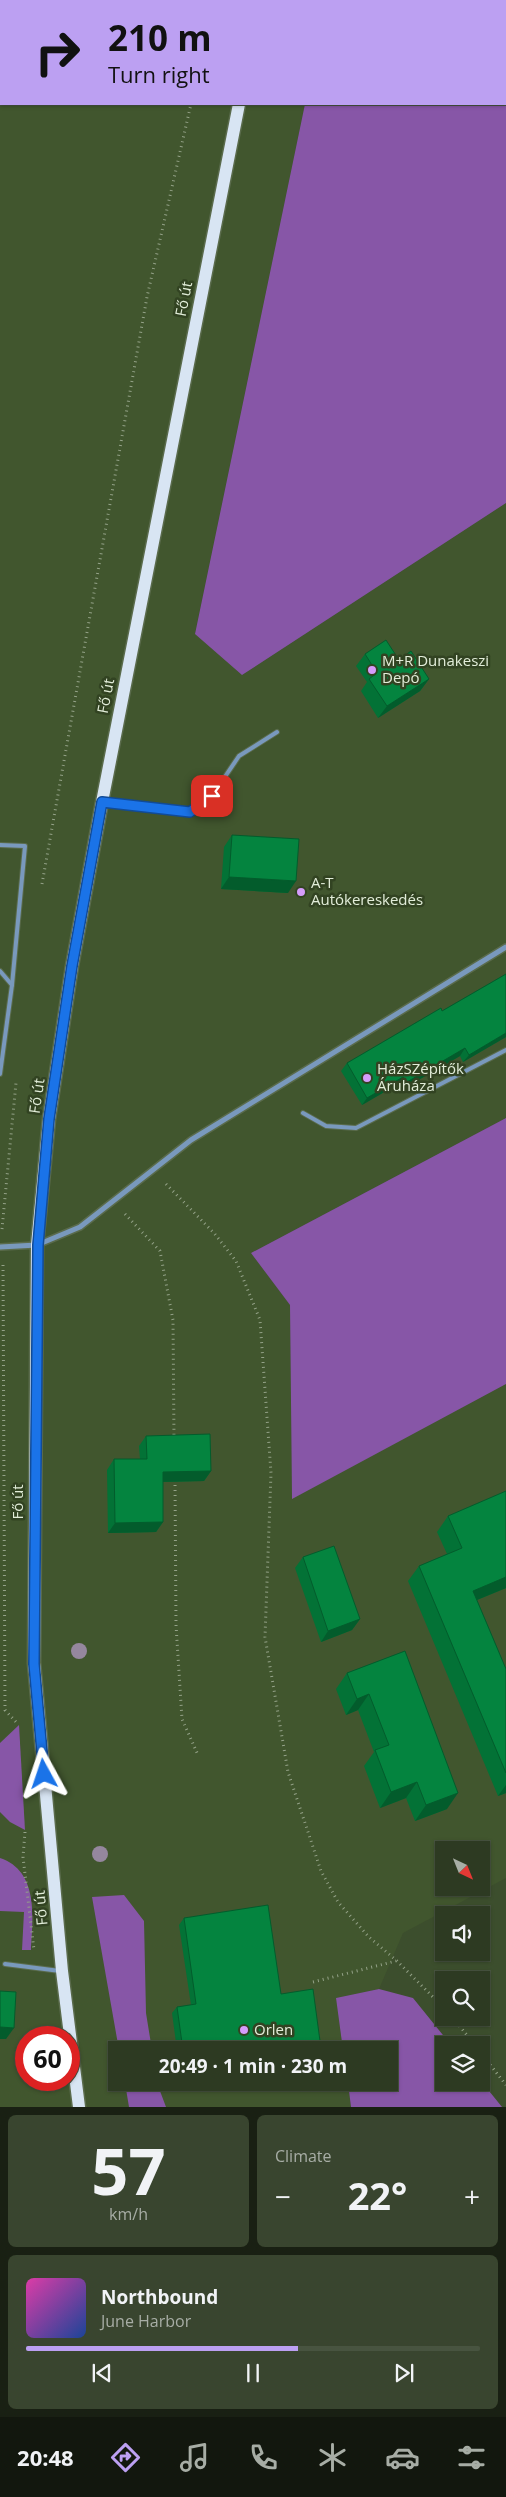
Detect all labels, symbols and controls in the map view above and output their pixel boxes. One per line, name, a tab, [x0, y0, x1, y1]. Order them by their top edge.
text: 210 m	[108, 14, 212, 61]
icon: right	[25, 20, 90, 85]
text: Turn right	[108, 59, 210, 89]
street label: Fő út	[170, 280, 196, 318]
place label: M+R Dunakeszi Depó	[382, 650, 489, 687]
marker: M+R Dunakeszi Depó	[366, 664, 378, 676]
street label: Fő út	[92, 677, 118, 715]
pin	[191, 775, 233, 817]
icon: arrive	[198, 782, 226, 810]
place label: A-T Autókereskedés	[311, 872, 423, 909]
marker: A-T Autókereskedés	[295, 886, 307, 898]
place label: HázSZépítők Áruháza	[377, 1058, 464, 1095]
marker: HázSZépítők Áruháza	[361, 1072, 373, 1084]
street label: Fő út	[24, 1077, 48, 1115]
street label: Fő út	[7, 1484, 27, 1520]
position arrow	[17, 1747, 69, 1799]
north arrow	[435, 1841, 490, 1896]
map controls	[435, 1841, 490, 2091]
street label: Fő út	[29, 1890, 52, 1927]
button: sound	[435, 1906, 490, 1961]
button: search	[435, 1971, 490, 2026]
place label: Orlen	[254, 2019, 293, 2039]
marker: Orlen	[238, 2024, 250, 2036]
speed limit sign: 60	[15, 2026, 80, 2091]
button: layers	[435, 2036, 490, 2091]
text: 20:49 · 1 min · 230 m	[159, 2053, 347, 2079]
text: 57	[91, 2126, 166, 2214]
text: Climate	[275, 2145, 332, 2167]
text: 22°	[348, 2169, 407, 2221]
text: −	[275, 2177, 291, 2215]
text: +	[464, 2177, 480, 2215]
text: km/h	[109, 2203, 148, 2225]
text: Northbound	[101, 2284, 218, 2310]
text: June Harbor	[101, 2310, 191, 2332]
icon: previous	[88, 2359, 116, 2387]
icon: pause	[239, 2359, 267, 2387]
icon: next	[390, 2359, 418, 2387]
icon: directions	[108, 2440, 143, 2475]
icon: music	[177, 2440, 212, 2475]
icon: phone	[246, 2440, 281, 2475]
icon: climate	[315, 2440, 350, 2475]
icon: car	[385, 2440, 420, 2475]
icon: filters	[454, 2440, 489, 2475]
text: 20:48	[17, 2442, 74, 2472]

